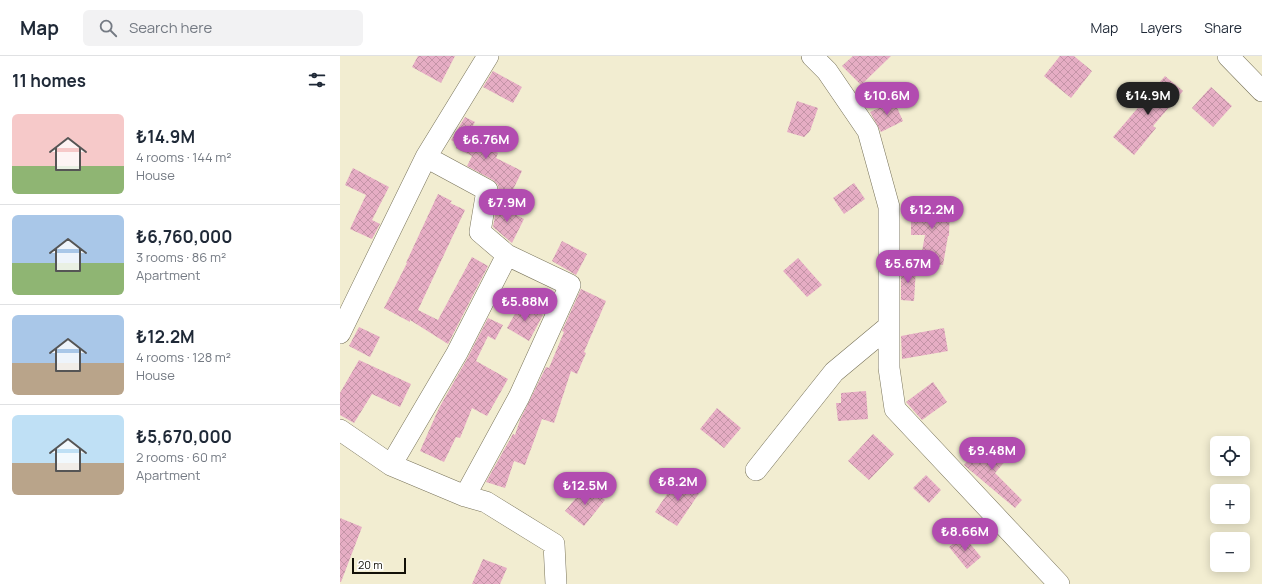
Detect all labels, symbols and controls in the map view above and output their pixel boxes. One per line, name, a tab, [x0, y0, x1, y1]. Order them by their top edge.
search box	[83, 10, 363, 46]
text: Map	[20, 15, 59, 41]
icon: search	[97, 17, 119, 39]
text: Search here	[129, 17, 212, 38]
text: Map	[1090, 18, 1118, 37]
text: Layers	[1140, 18, 1182, 37]
text: Share	[1204, 18, 1242, 37]
text: 11 homes	[12, 69, 86, 92]
icon: filters	[306, 69, 328, 91]
pin: ₺10.6M	[854, 82, 920, 116]
pin: ₺14.9M	[1115, 82, 1181, 116]
text: ₺10.6M	[864, 86, 910, 104]
text: ₺14.9M	[1125, 86, 1171, 104]
text: ₺14.9M	[136, 125, 195, 148]
pin: ₺6.76M	[453, 126, 519, 160]
icon: home	[44, 130, 92, 178]
text: ₺6.76M	[463, 130, 509, 148]
text: 4 rooms · 144 m²	[136, 148, 232, 166]
text: House	[136, 166, 175, 184]
pin: ₺7.9M	[479, 189, 535, 223]
text: ₺7.9M	[488, 193, 526, 211]
pin: ₺12.2M	[899, 196, 965, 230]
text: ₺12.2M	[910, 200, 954, 218]
text: ₺6,760,000	[136, 225, 233, 248]
icon: home	[44, 231, 92, 279]
text: 3 rooms · 86 m²	[136, 248, 226, 266]
pin: ₺5.67M	[875, 250, 941, 284]
text: ₺5.67M	[885, 254, 931, 272]
text: Apartment	[136, 266, 200, 284]
pin: ₺5.88M	[492, 288, 558, 322]
text: ₺5.88M	[501, 292, 549, 310]
text: ₺12.2M	[136, 325, 195, 348]
icon: home	[44, 331, 92, 379]
text: 4 rooms · 128 m²	[136, 348, 231, 366]
text: House	[136, 366, 175, 384]
text: ₺5,670,000	[136, 425, 232, 448]
icon: home	[44, 431, 92, 479]
map controls	[1210, 436, 1250, 572]
button: locate	[1210, 436, 1250, 476]
pin: ₺9.48M	[959, 437, 1025, 471]
text: ₺9.48M	[968, 441, 1016, 459]
text: 2 rooms · 60 m²	[136, 448, 227, 466]
text: Apartment	[136, 466, 200, 484]
pin: ₺8.2M	[650, 468, 706, 502]
pin: ₺12.5M	[552, 472, 618, 506]
text: ₺8.2M	[658, 472, 698, 490]
text: ₺12.5M	[563, 476, 607, 494]
button: +	[1210, 484, 1250, 524]
pin: ₺8.66M	[932, 518, 998, 552]
text: ₺8.66M	[941, 522, 989, 540]
button: −	[1210, 532, 1250, 572]
scale bar	[352, 556, 406, 575]
text: 20 m	[358, 557, 383, 572]

